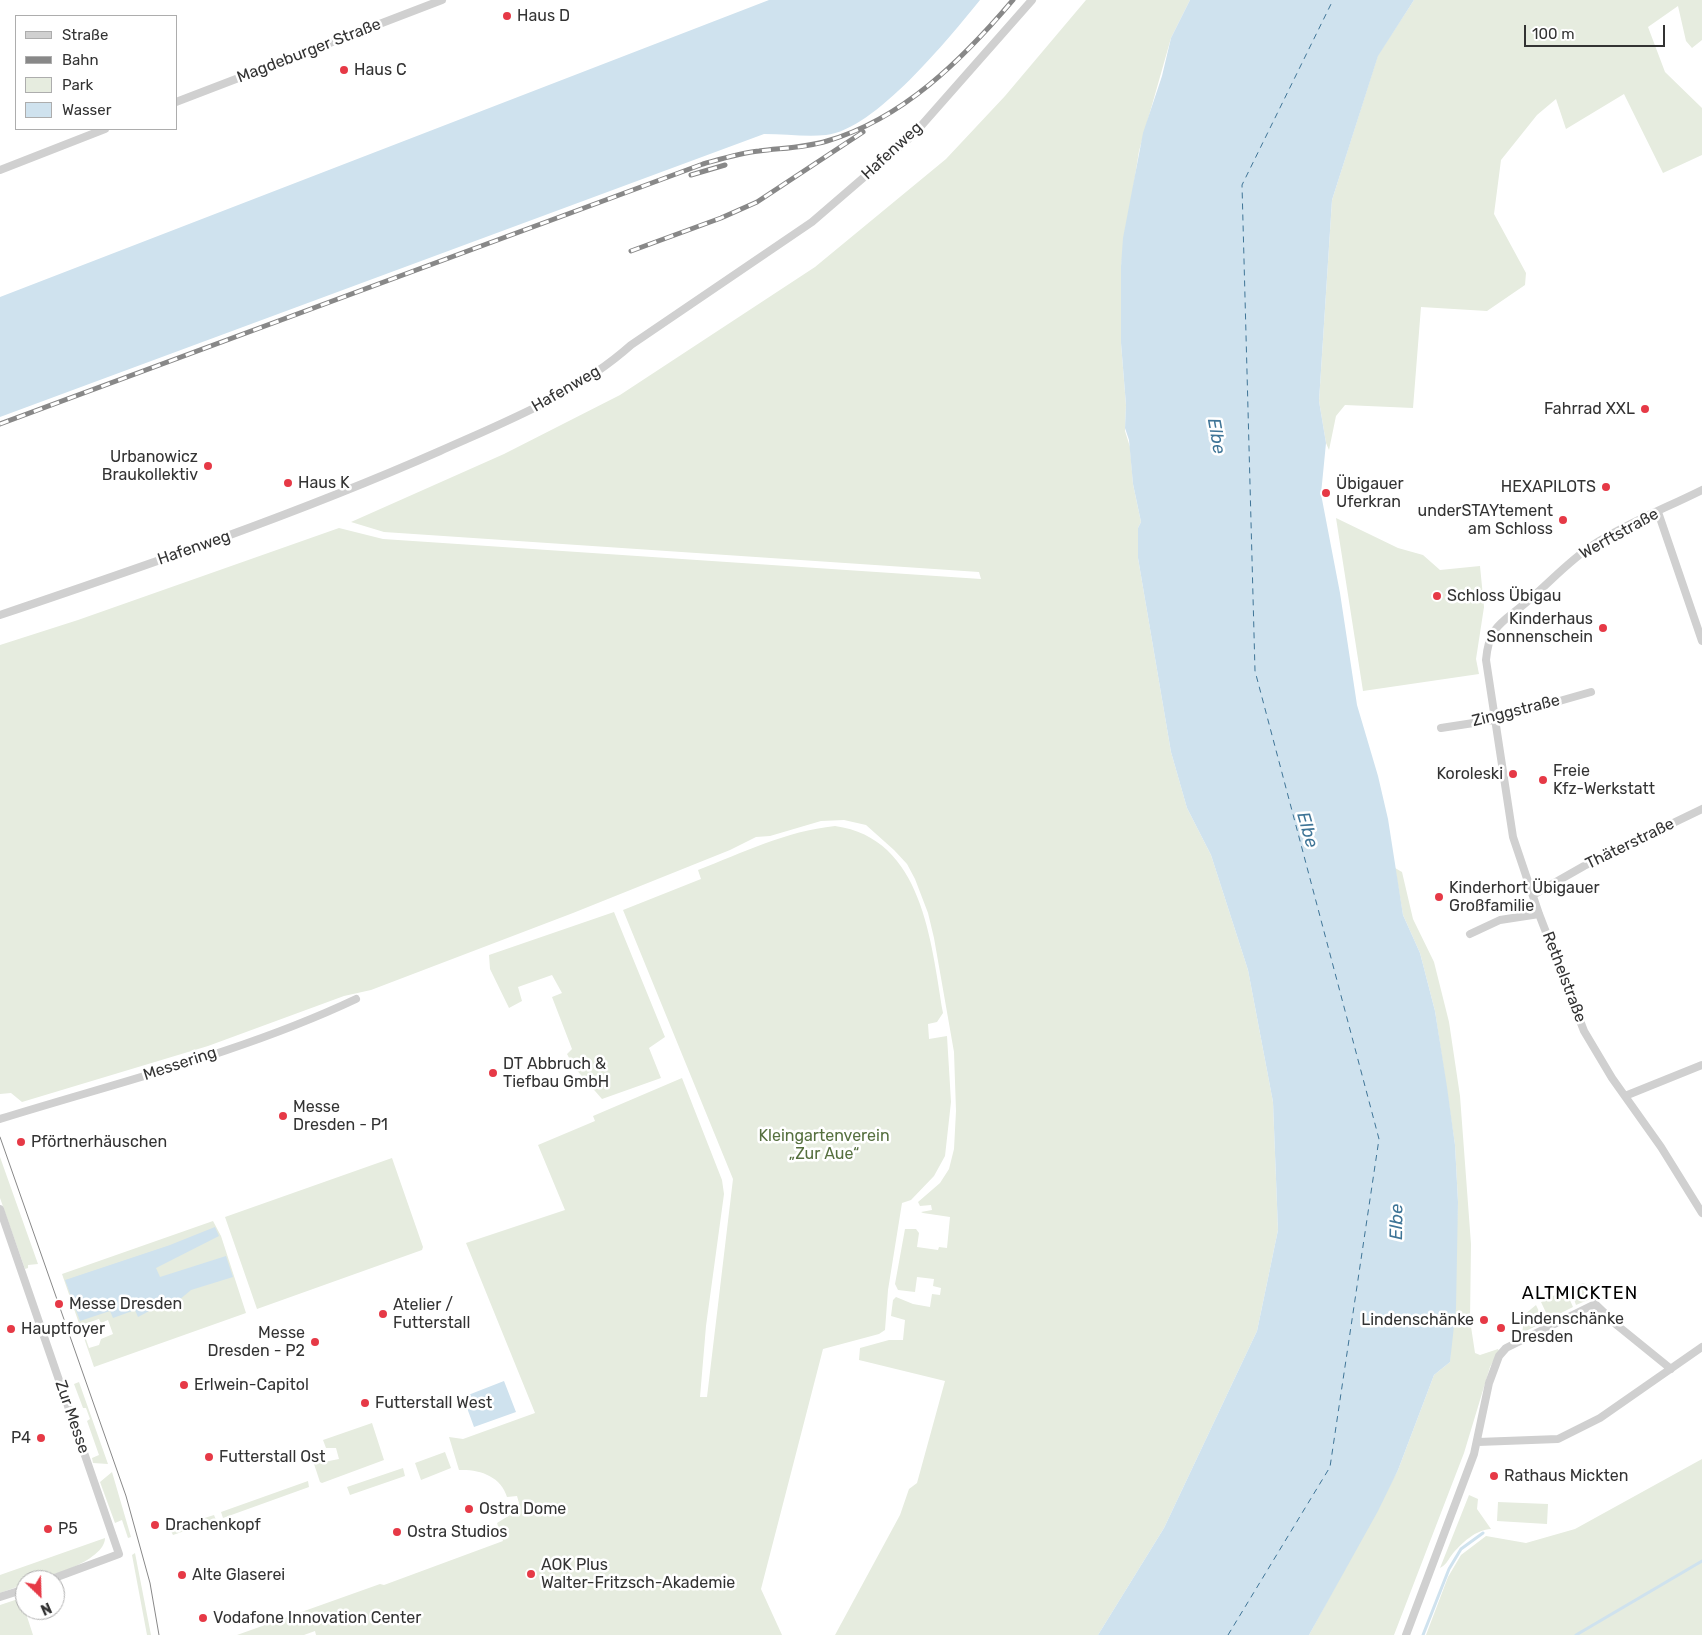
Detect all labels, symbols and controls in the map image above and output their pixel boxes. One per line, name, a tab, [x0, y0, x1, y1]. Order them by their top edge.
place label: Haus D	[517, 6, 570, 26]
marker: Haus D	[501, 10, 513, 22]
legend	[15, 15, 178, 130]
street label: Magdeburger Straße	[234, 15, 384, 87]
scale bar	[1527, 15, 1668, 47]
text: 100 m	[1532, 25, 1574, 43]
text: Straße	[62, 26, 108, 44]
text: Bahn	[62, 51, 99, 69]
place label: Haus C	[354, 60, 407, 80]
marker: Haus C	[338, 64, 350, 76]
text: Park	[62, 76, 93, 94]
text: Wasser	[62, 101, 111, 119]
street label: Hafenweg	[858, 118, 926, 184]
street label: Hafenweg	[528, 362, 604, 416]
place label: Fahrrad XXL	[1544, 399, 1635, 419]
marker: Fahrrad XXL	[1639, 403, 1651, 415]
water label: Elbe	[1202, 416, 1230, 456]
place label: Urbanowicz Braukollektiv	[102, 447, 198, 485]
marker: Urbanowicz Braukollektiv	[202, 460, 214, 472]
place label: Haus K	[298, 473, 350, 493]
place label: Übigauer Uferkran	[1336, 474, 1404, 512]
marker: Haus K	[282, 477, 294, 489]
place label: HEXAPILOTS	[1501, 477, 1596, 497]
marker: HEXAPILOTS	[1600, 481, 1612, 493]
marker: Übigauer Uferkran	[1320, 487, 1332, 499]
place label: underSTAYtement am Schloss	[1418, 501, 1553, 539]
street label: Werftstraße	[1576, 504, 1662, 564]
marker: underSTAYtement am Schloss	[1557, 514, 1569, 526]
street label: Hafenweg	[155, 527, 233, 569]
place label: Schloss Übigau	[1447, 586, 1561, 606]
marker: Schloss Übigau	[1431, 590, 1443, 602]
place label: Kinderhaus Sonnenschein	[1487, 609, 1593, 647]
marker: Kinderhaus Sonnenschein	[1597, 622, 1609, 634]
street label: Zinggstraße	[1470, 691, 1562, 731]
place label: Freie Kfz-Werkstatt	[1553, 761, 1655, 799]
place label: Koroleski	[1436, 764, 1503, 784]
marker: Koroleski	[1507, 768, 1519, 780]
marker: Freie Kfz-Werkstatt	[1537, 774, 1549, 786]
water label: Elbe	[1292, 810, 1322, 850]
street label: Thäterstraße	[1583, 814, 1677, 874]
place label: Kinderhort Übigauer Großfamilie	[1449, 878, 1600, 916]
marker: Kinderhort Übigauer Großfamilie	[1433, 891, 1445, 903]
street label: Rethelstraße	[1538, 929, 1590, 1025]
street label: Messering	[141, 1043, 219, 1085]
place label: DT Abbruch & Tiefbau GmbH	[503, 1054, 609, 1092]
marker: DT Abbruch & Tiefbau GmbH	[487, 1067, 499, 1079]
place label: Messe Dresden - P1	[293, 1097, 388, 1135]
marker: Messe Dresden - P1	[277, 1110, 289, 1122]
park label: Kleingartenverein „Zur Aue“	[758, 1126, 890, 1164]
place label: Pförtnerhäuschen	[31, 1132, 167, 1152]
marker: Pförtnerhäuschen	[15, 1136, 27, 1148]
water label: Elbe	[1386, 1204, 1408, 1240]
district label: ALTMICKTEN	[1521, 1283, 1639, 1305]
place label: Messe Dresden	[69, 1294, 182, 1314]
place label: Atelier / Futterstall	[393, 1295, 470, 1333]
marker: Messe Dresden	[53, 1298, 65, 1310]
marker: Atelier / Futterstall	[377, 1308, 389, 1320]
place label: Lindenschänke Dresden	[1511, 1309, 1624, 1347]
place label: Lindenschänke	[1361, 1310, 1474, 1330]
marker: Lindenschänke	[1478, 1314, 1490, 1326]
place label: Hauptfoyer	[21, 1319, 105, 1339]
marker: Lindenschänke Dresden	[1495, 1322, 1507, 1334]
marker: Hauptfoyer	[5, 1323, 17, 1335]
place label: Messe Dresden - P2	[208, 1323, 305, 1361]
marker: Messe Dresden - P2	[309, 1336, 321, 1348]
place label: Erlwein-Capitol	[194, 1375, 309, 1395]
street label: Zur Messe	[51, 1378, 93, 1456]
marker: Erlwein-Capitol	[178, 1379, 190, 1391]
place label: Futterstall West	[375, 1393, 492, 1413]
marker: Futterstall West	[359, 1397, 371, 1409]
place label: P4	[11, 1428, 31, 1448]
marker: P4	[35, 1432, 47, 1444]
place label: Futterstall Ost	[219, 1447, 326, 1467]
marker: Futterstall Ost	[203, 1451, 215, 1463]
place label: Rathaus Mickten	[1504, 1466, 1628, 1486]
marker: Rathaus Mickten	[1488, 1470, 1500, 1482]
place label: Ostra Dome	[479, 1499, 566, 1519]
marker: Ostra Dome	[463, 1503, 475, 1515]
place label: Drachenkopf	[165, 1515, 261, 1535]
place label: P5	[58, 1519, 78, 1539]
marker: Drachenkopf	[149, 1519, 161, 1531]
place label: Ostra Studios	[407, 1522, 508, 1542]
marker: P5	[42, 1523, 54, 1535]
marker: Ostra Studios	[391, 1526, 403, 1538]
place label: AOK Plus Walter-Fritzsch-Akademie	[541, 1555, 735, 1593]
place label: Alte Glaserei	[192, 1565, 285, 1585]
marker: AOK Plus Walter-Fritzsch-Akademie	[525, 1568, 537, 1580]
marker: Alte Glaserei	[176, 1569, 188, 1581]
north arrow	[15, 1570, 65, 1620]
text: N	[38, 1598, 54, 1618]
place label: Vodafone Innovation Center	[213, 1608, 421, 1628]
marker: Vodafone Innovation Center	[197, 1612, 209, 1624]

